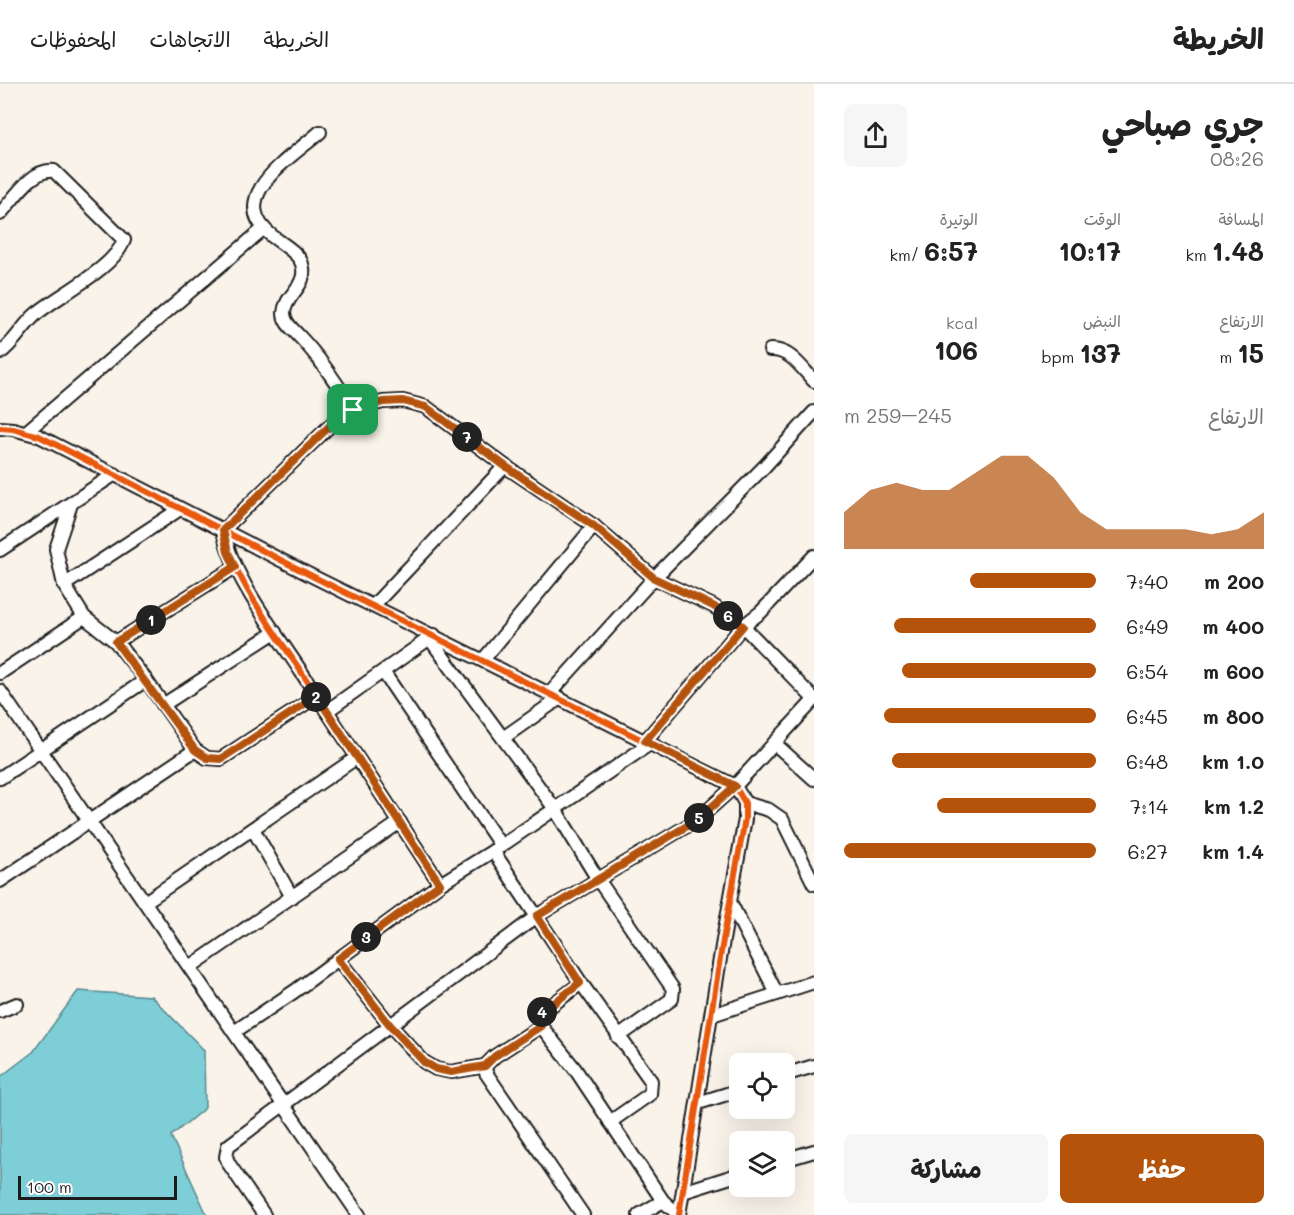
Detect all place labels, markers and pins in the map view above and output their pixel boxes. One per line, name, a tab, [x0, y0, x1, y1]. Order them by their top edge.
pin	[327, 384, 378, 435]
pin: 7	[452, 422, 482, 452]
pin: 6	[713, 601, 743, 631]
pin: 1	[136, 605, 166, 635]
pin: 2	[301, 682, 331, 712]
pin: 5	[684, 803, 714, 833]
pin: 3	[351, 922, 381, 952]
pin: 4	[527, 997, 557, 1027]

